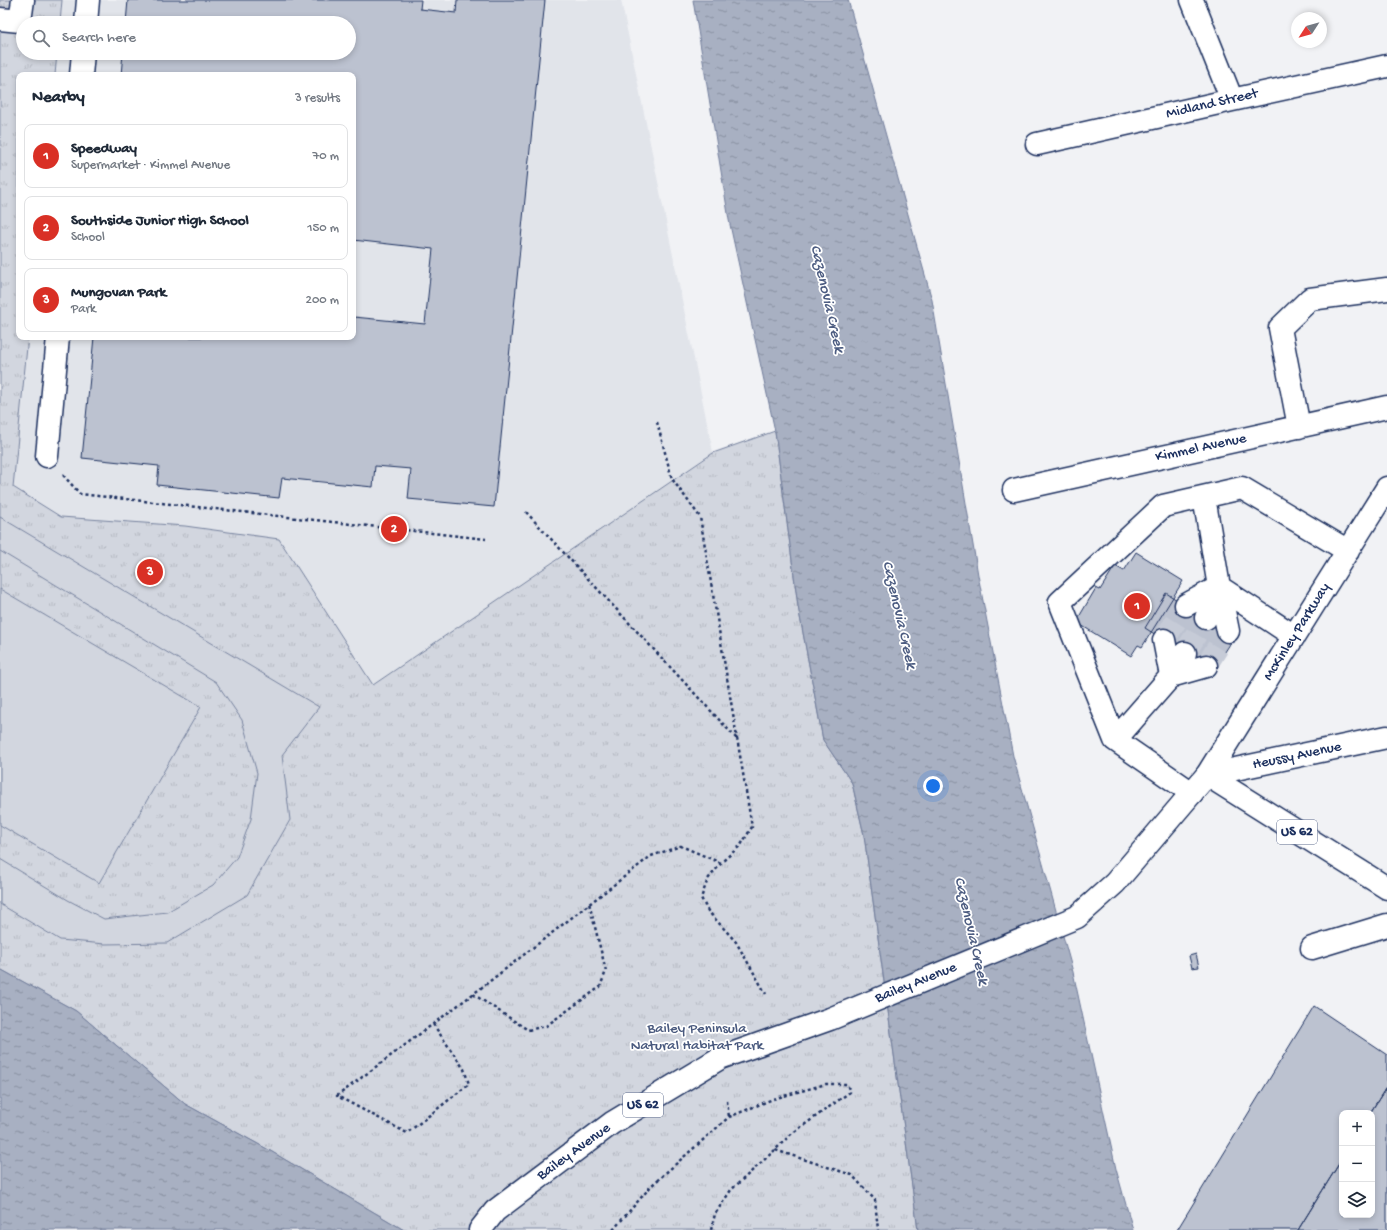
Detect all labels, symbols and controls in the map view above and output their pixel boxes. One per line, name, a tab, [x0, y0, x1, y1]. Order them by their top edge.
north arrow	[1291, 12, 1327, 48]
search box	[16, 16, 356, 60]
icon: search	[30, 27, 52, 49]
text: Search here	[62, 29, 136, 47]
street label: Midland Street	[1164, 84, 1261, 123]
text: Nearby	[32, 88, 85, 108]
text: 3 results	[295, 91, 340, 106]
text: Speedway	[71, 140, 137, 158]
text: 1	[43, 149, 49, 164]
text: 70 m	[313, 149, 339, 164]
text: Supermarket · Kimmel Avenue	[71, 158, 230, 173]
text: Southside Junior High School	[71, 212, 249, 230]
text: 2	[43, 221, 49, 236]
text: 150 m	[307, 221, 339, 236]
text: School	[71, 230, 105, 245]
water label: Cazenovia Creek	[804, 243, 848, 357]
text: Mungovan Park	[71, 284, 166, 302]
text: 3	[43, 293, 49, 308]
text: 200 m	[306, 293, 339, 308]
text: Park	[71, 302, 96, 317]
street label: Kimmel Avenue	[1154, 430, 1248, 466]
pin: 2	[381, 514, 407, 544]
pin: 3	[137, 557, 163, 587]
water label: Cazenovia Creek	[876, 559, 920, 673]
street label: McKinley Parkway	[1260, 579, 1335, 684]
pin: 1	[1124, 591, 1150, 621]
street label: Heussy Avenue	[1251, 738, 1343, 774]
your location	[923, 776, 943, 796]
road number: US 62	[1277, 820, 1317, 844]
water label: Cazenovia Creek	[948, 875, 992, 989]
street label: Bailey Avenue	[872, 958, 960, 1008]
park label: Bailey Peninsula Natural Habitat Park	[631, 1020, 765, 1055]
road number: US 62	[623, 1093, 663, 1117]
map controls	[1339, 1110, 1375, 1218]
button: +	[1339, 1110, 1375, 1146]
street label: Bailey Avenue	[533, 1119, 614, 1185]
button: −	[1339, 1146, 1375, 1182]
button: layers	[1339, 1182, 1375, 1218]

